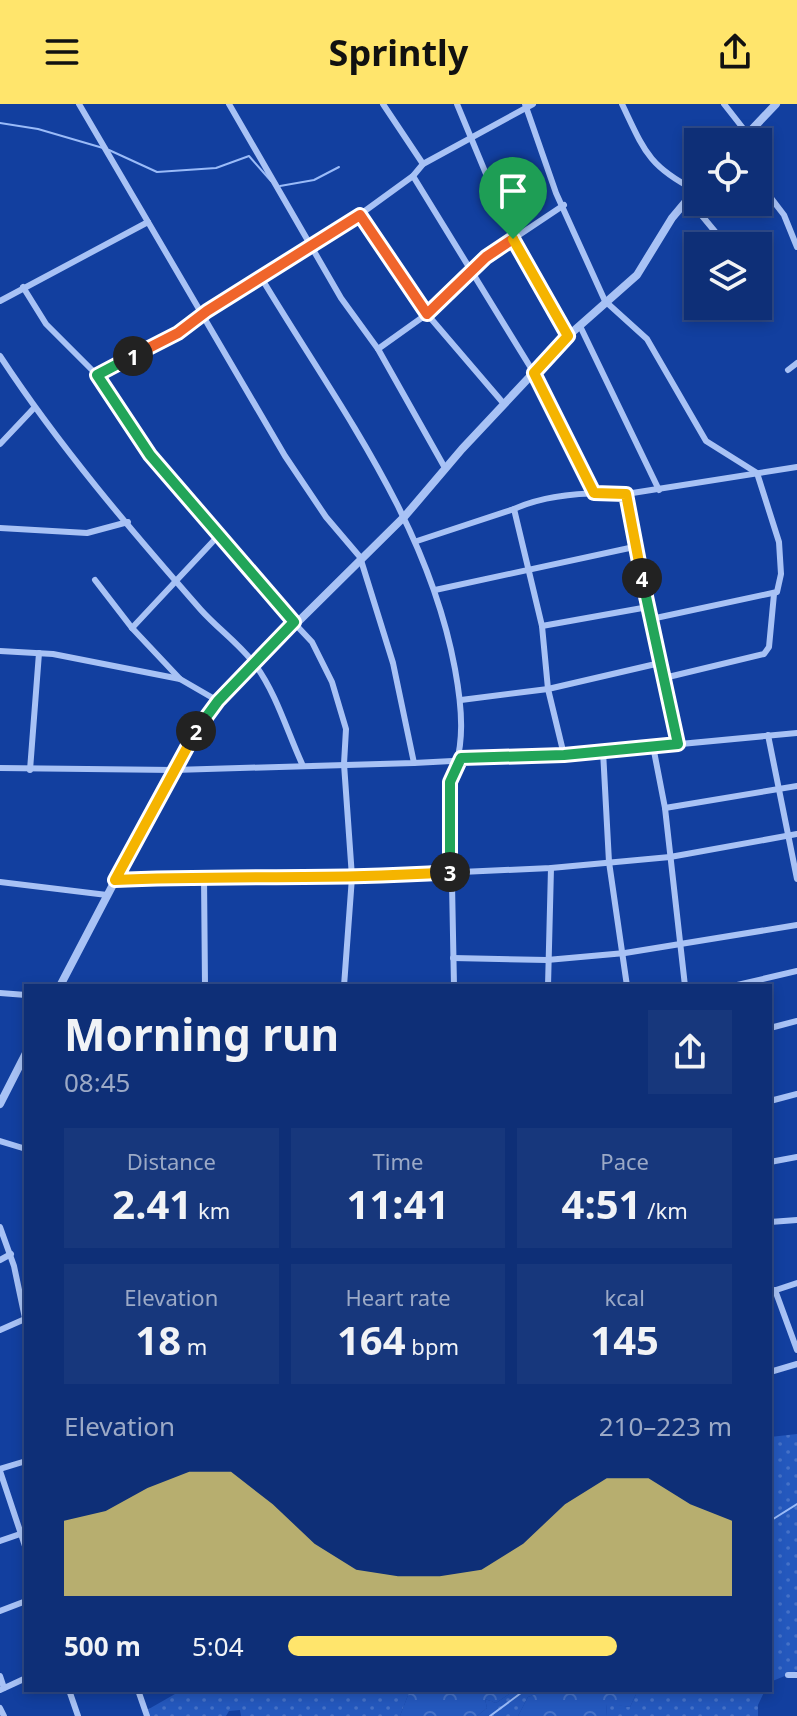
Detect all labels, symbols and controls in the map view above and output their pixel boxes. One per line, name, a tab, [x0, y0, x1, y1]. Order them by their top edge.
text: Sprintly	[329, 28, 468, 77]
icon: menu	[40, 30, 84, 74]
icon: share	[713, 30, 757, 74]
map controls	[684, 128, 772, 320]
button: locate	[684, 128, 772, 216]
pin	[479, 157, 547, 239]
icon: arrive	[491, 169, 535, 213]
button: layers	[684, 232, 772, 320]
pin: 1	[113, 336, 153, 376]
text: 1	[127, 341, 139, 371]
pin: 4	[622, 558, 662, 598]
text: 4	[636, 563, 648, 593]
pin: 2	[176, 711, 216, 751]
text: 2	[190, 716, 202, 746]
pin: 3	[430, 852, 470, 892]
text: 3	[444, 857, 456, 887]
text: Morning run	[64, 1004, 339, 1064]
button: share	[648, 1010, 732, 1094]
text: 08:45	[64, 1064, 130, 1100]
text: Distance	[127, 1146, 216, 1176]
text: Time	[373, 1146, 423, 1176]
text: Pace	[600, 1146, 649, 1176]
text: 2.41	[112, 1176, 192, 1231]
text: 11:41	[347, 1176, 449, 1231]
text: 4:51	[562, 1176, 641, 1231]
text: km	[192, 1195, 230, 1225]
text: /km	[641, 1195, 688, 1225]
text: Elevation	[124, 1282, 218, 1312]
text: Heart rate	[345, 1282, 451, 1312]
text: kcal	[605, 1282, 645, 1312]
text: 18	[135, 1312, 181, 1367]
text: 164	[337, 1312, 406, 1367]
text: 145	[590, 1312, 659, 1367]
text: m	[181, 1331, 207, 1361]
text: bpm	[406, 1331, 459, 1361]
text: Elevation	[64, 1408, 175, 1444]
text: 210–223 m	[599, 1408, 732, 1444]
text: 500 m	[64, 1628, 141, 1664]
text: 5:04	[192, 1628, 244, 1664]

